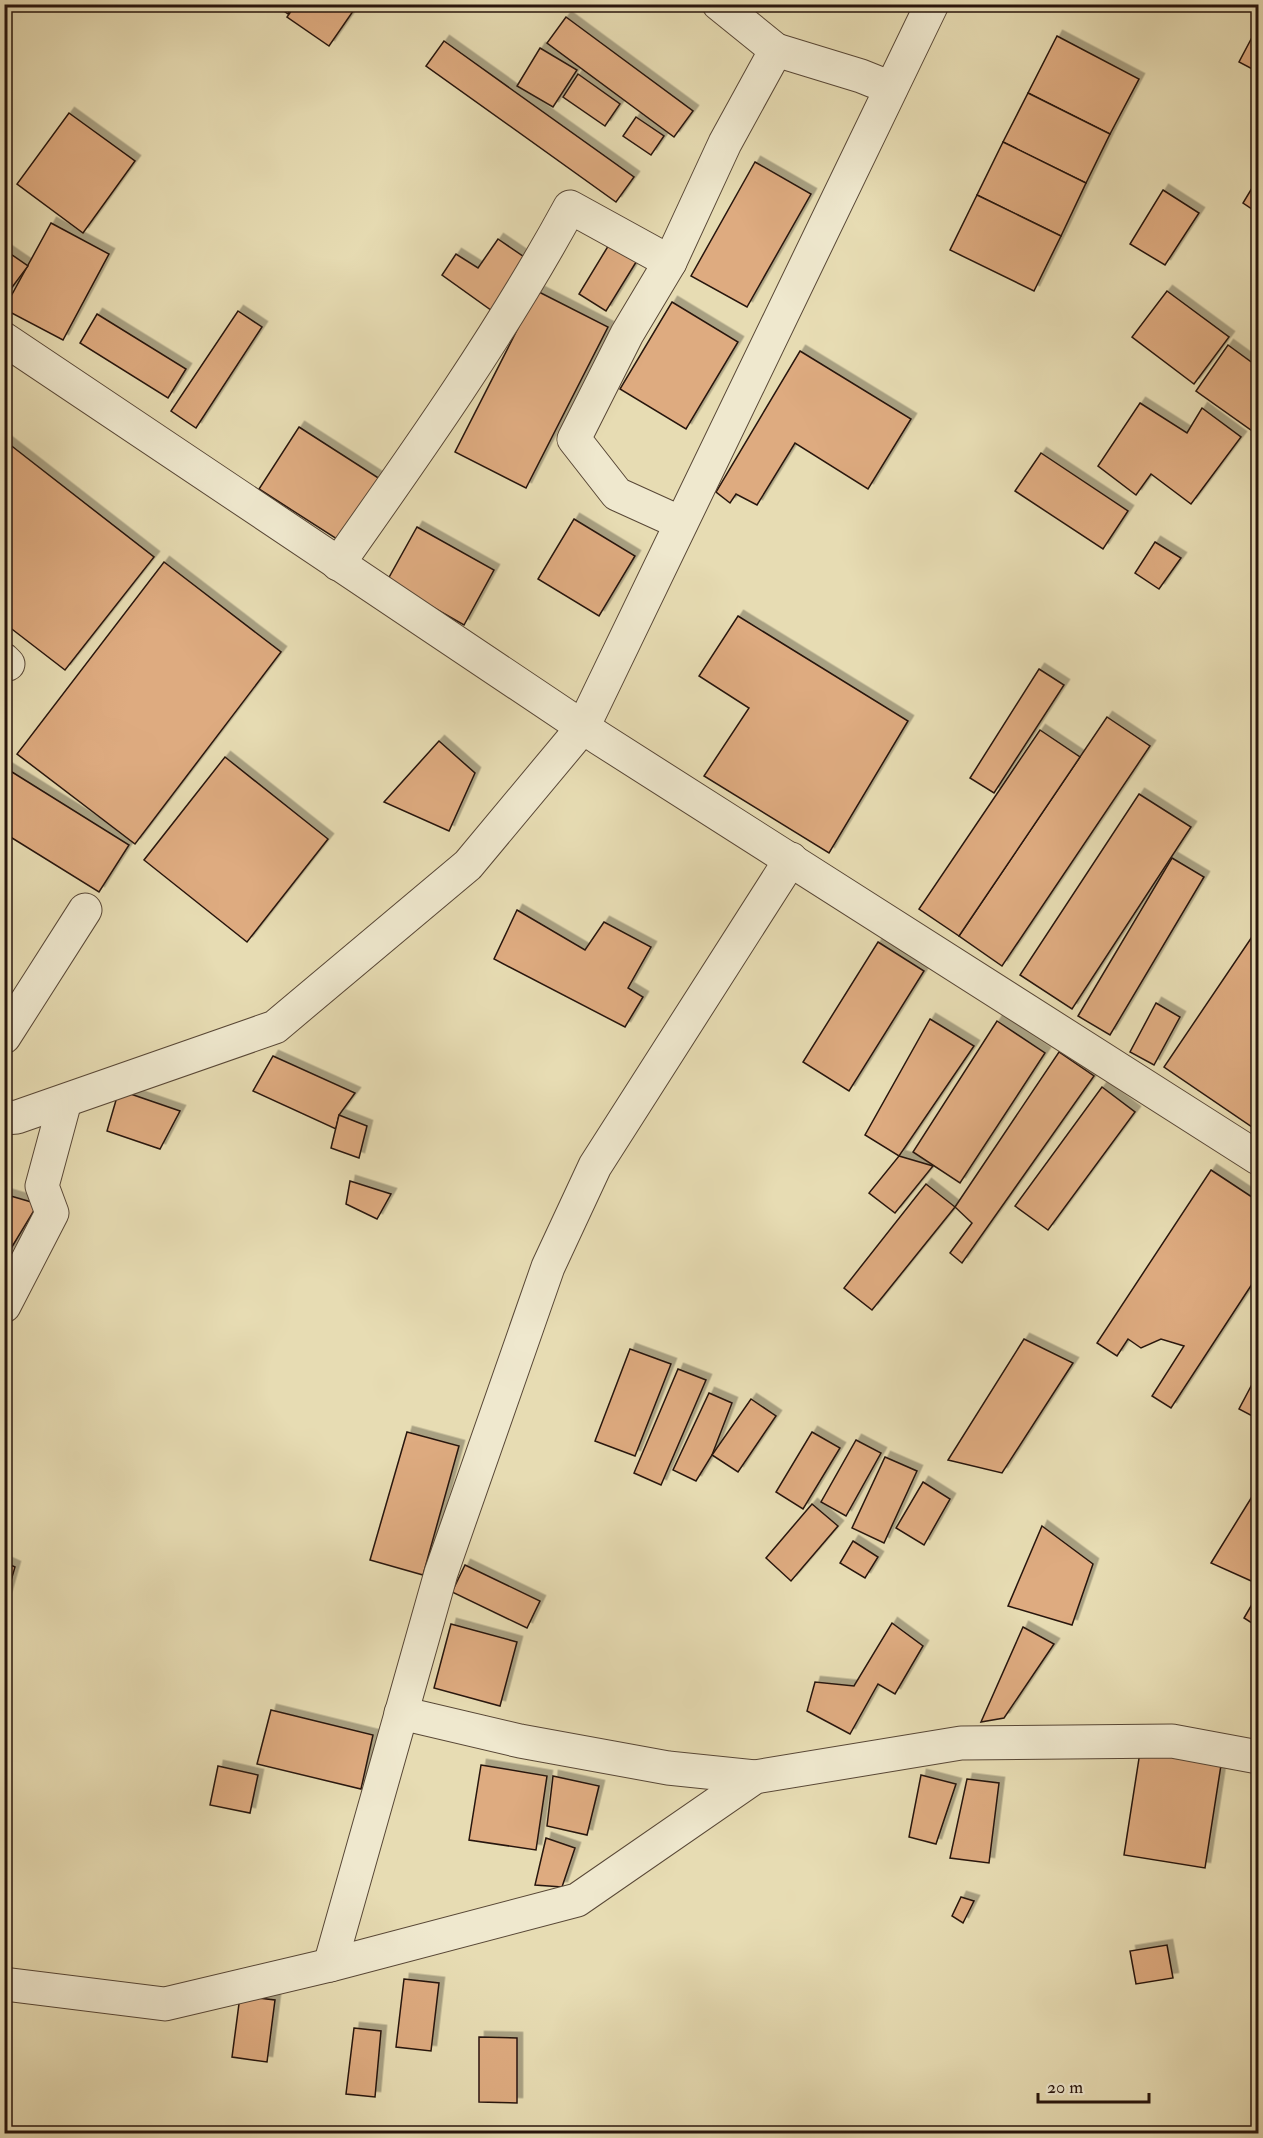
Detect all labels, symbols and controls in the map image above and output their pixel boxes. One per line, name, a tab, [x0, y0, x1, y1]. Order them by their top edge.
scale bar	[1038, 2066, 1149, 2104]
text: 20 m	[1047, 2076, 1083, 2099]

